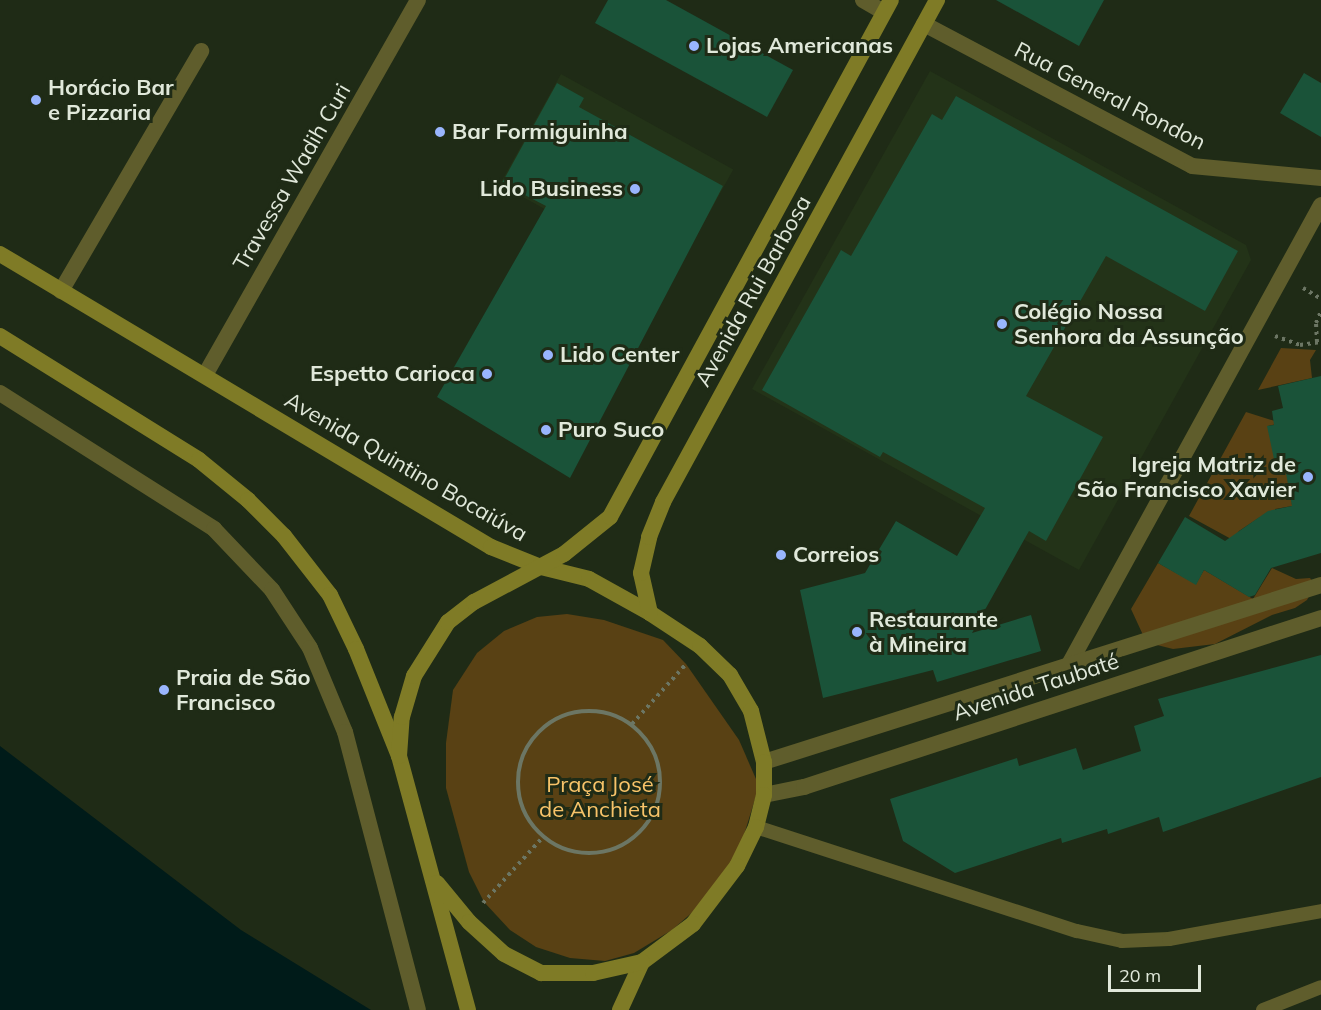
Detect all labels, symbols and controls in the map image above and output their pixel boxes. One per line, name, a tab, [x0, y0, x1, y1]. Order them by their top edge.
place label: Lojas Americanas	[706, 33, 893, 59]
street label: Rua General Rondon	[1010, 36, 1210, 156]
marker: Lojas Americanas	[687, 39, 701, 53]
place label: Horácio Bar e Pizzaria	[48, 74, 174, 125]
street label: Travessa Wadih Curi	[228, 79, 356, 275]
marker: Horácio Bar e Pizzaria	[29, 93, 43, 107]
place label: Bar Formiguinha	[452, 119, 628, 145]
marker: Bar Formiguinha	[433, 125, 447, 139]
place label: Lido Business	[480, 176, 623, 202]
marker: Lido Business	[628, 182, 642, 196]
street label: Avenida Rui Barbosa	[690, 191, 816, 391]
place label: Colégio Nossa Senhora da Assunção	[1014, 298, 1244, 350]
marker: Colégio Nossa Senhora da Assunção	[995, 317, 1009, 331]
place label: Lido Center	[560, 342, 679, 368]
marker: Lido Center	[541, 348, 555, 362]
place label: Espetto Carioca	[310, 361, 475, 387]
marker: Espetto Carioca	[480, 367, 494, 381]
street label: Avenida Quintino Bocaiúva	[280, 387, 532, 547]
place label: Puro Suco	[558, 417, 664, 443]
marker: Puro Suco	[539, 423, 553, 437]
place label: Igreja Matriz de São Francisco Xavier	[1077, 451, 1296, 502]
marker: Igreja Matriz de São Francisco Xavier	[1301, 470, 1315, 484]
place label: Correios	[793, 542, 879, 568]
marker: Correios	[774, 548, 788, 562]
place label: Restaurante à Mineira	[869, 606, 998, 658]
marker: Restaurante à Mineira	[850, 625, 864, 639]
street label: Avenida Taubaté	[950, 648, 1122, 726]
place label: Praia de São Francisco	[176, 664, 311, 716]
marker: Praia de São Francisco	[157, 683, 171, 697]
park label: Praça José de Anchieta	[539, 771, 661, 822]
scale bar	[1111, 953, 1204, 991]
text: 20 m	[1119, 964, 1161, 987]

